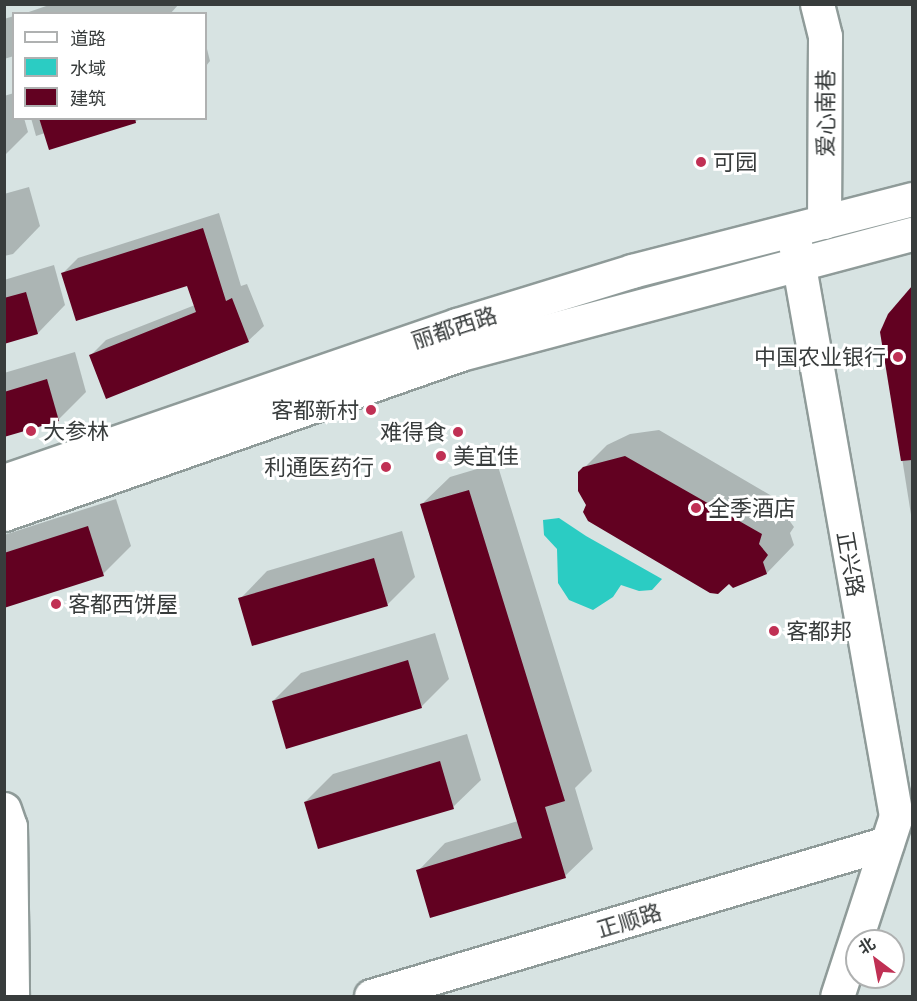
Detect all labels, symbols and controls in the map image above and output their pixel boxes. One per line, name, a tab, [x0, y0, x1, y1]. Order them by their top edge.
legend	[12, 12, 207, 120]
text: 道路	[70, 27, 106, 49]
text: 水域	[70, 57, 106, 79]
street label: 爱心南巷	[812, 69, 838, 157]
text: 建筑	[70, 87, 106, 109]
place label: 可园	[713, 149, 757, 175]
marker: 可园	[694, 155, 708, 169]
street label: 丽都西路	[408, 301, 500, 353]
place label: 中国农业银行	[754, 344, 886, 370]
marker: 中国农业银行	[891, 350, 905, 364]
place label: 客都新村	[271, 397, 359, 423]
marker: 客都新村	[364, 403, 378, 417]
place label: 大参林	[43, 418, 109, 444]
place label: 难得食	[380, 419, 446, 445]
marker: 大参林	[24, 424, 38, 438]
marker: 难得食	[451, 425, 465, 439]
place label: 美宜佳	[453, 443, 519, 469]
marker: 美宜佳	[434, 449, 448, 463]
place label: 利通医药行	[264, 454, 374, 480]
marker: 利通医药行	[379, 460, 393, 474]
place label: 全季酒店	[708, 495, 796, 521]
marker: 全季酒店	[689, 501, 703, 515]
street label: 正兴路	[832, 529, 870, 599]
place label: 客都西饼屋	[68, 591, 178, 617]
marker: 客都西饼屋	[49, 597, 63, 611]
place label: 客都邦	[786, 618, 852, 644]
marker: 客都邦	[767, 624, 781, 638]
street label: 正顺路	[594, 898, 664, 942]
north arrow	[845, 929, 905, 989]
text: 北	[854, 933, 878, 957]

